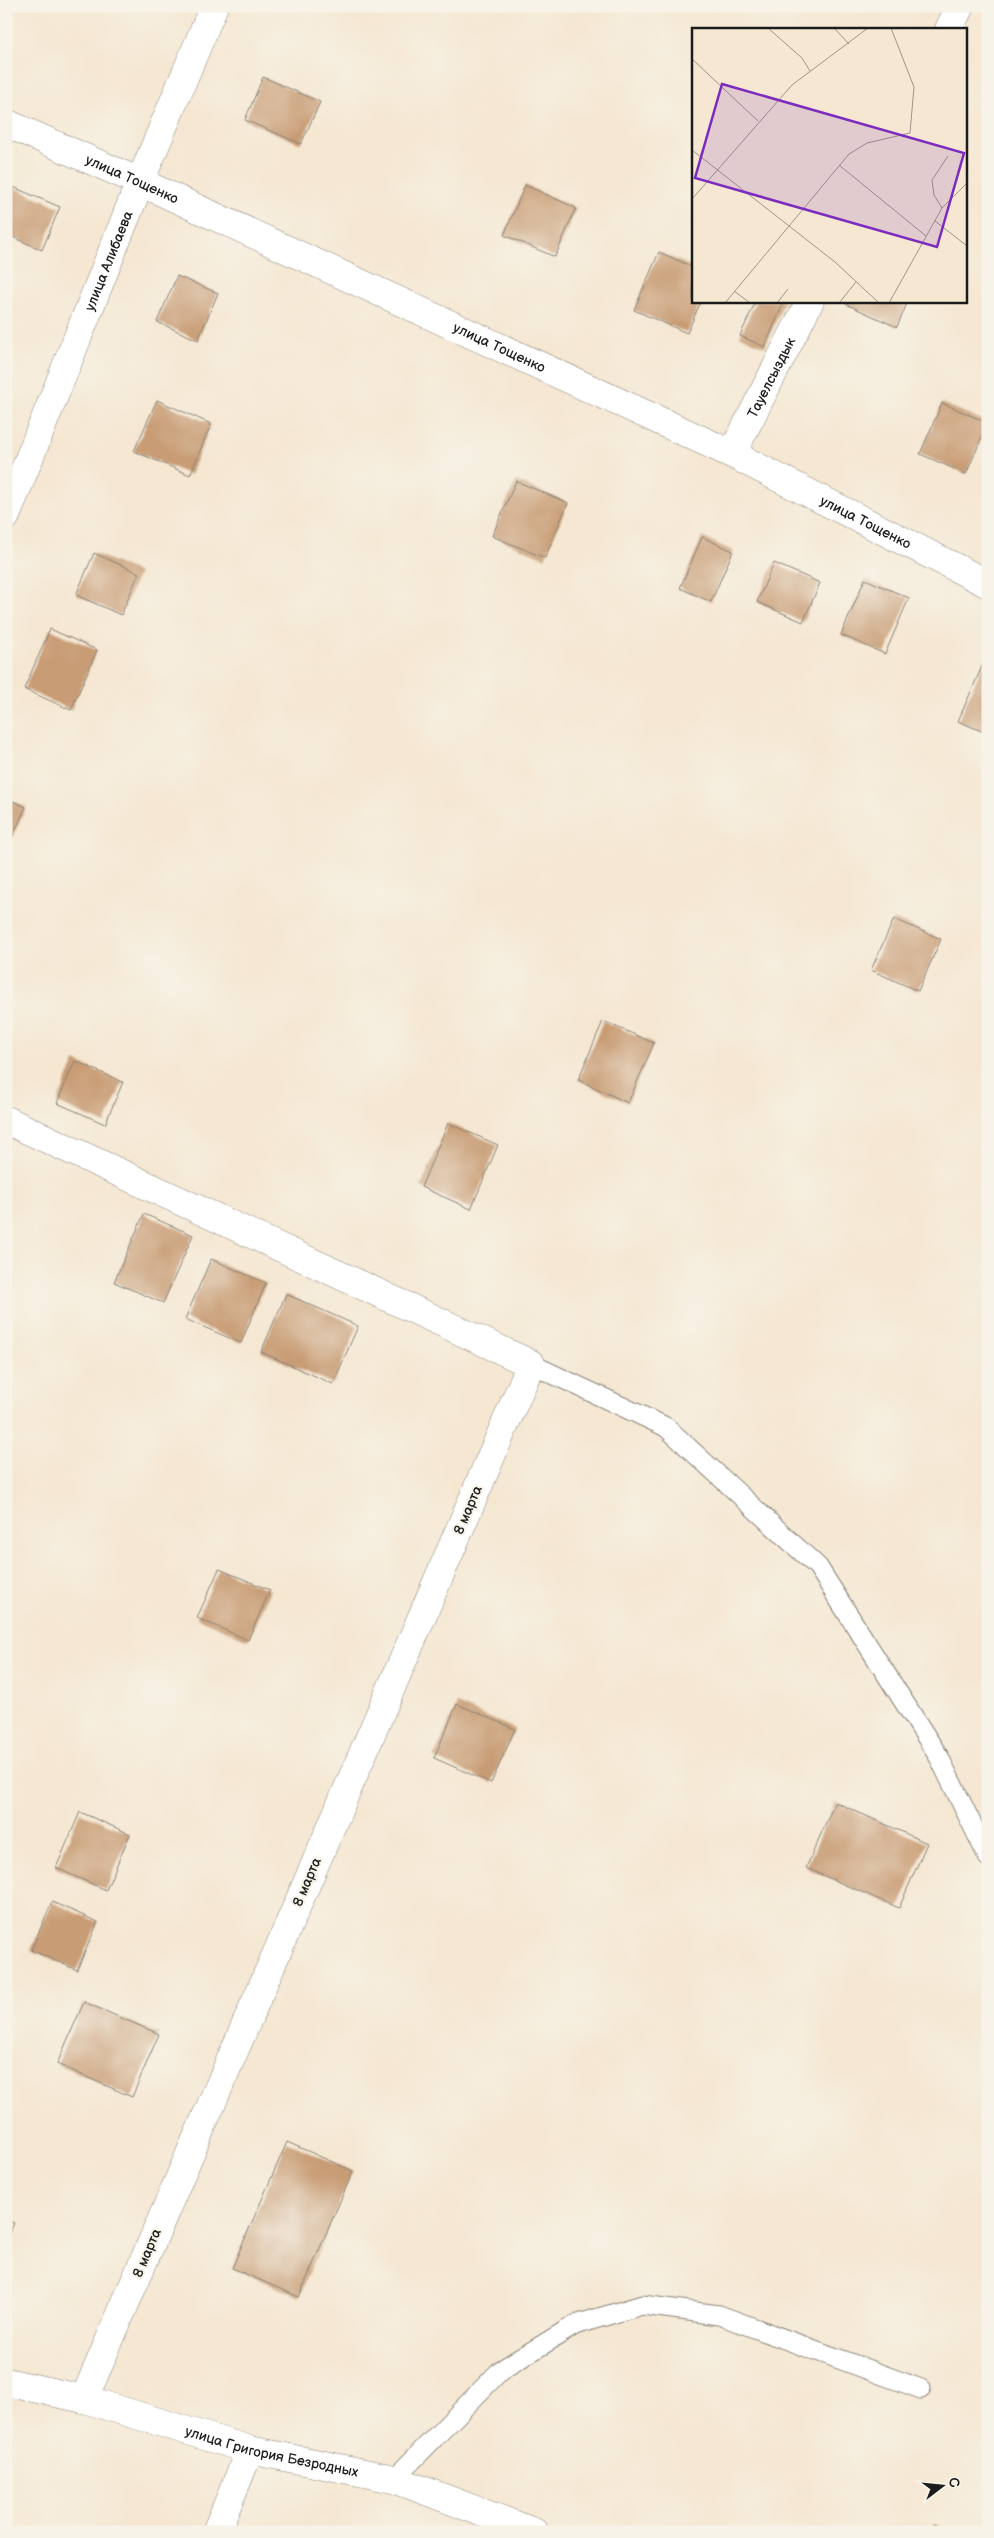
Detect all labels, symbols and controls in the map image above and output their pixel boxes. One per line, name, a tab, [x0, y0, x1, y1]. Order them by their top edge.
inset map	[692, 28, 966, 302]
street label: улица Тощенко	[83, 151, 181, 207]
street label: улица Алибаева	[81, 208, 136, 313]
street label: улица Тощенко	[451, 319, 548, 376]
street label: Тауелсыздык	[743, 334, 799, 421]
street label: улица Тощенко	[817, 492, 914, 552]
street label: 8 марта	[450, 1482, 486, 1537]
street label: 8 марта	[289, 1854, 325, 1909]
street label: 8 марта	[129, 2225, 165, 2280]
street label: улица Григория Безродных	[183, 2422, 361, 2480]
north arrow	[916, 2460, 966, 2510]
text: С	[945, 2476, 964, 2490]

